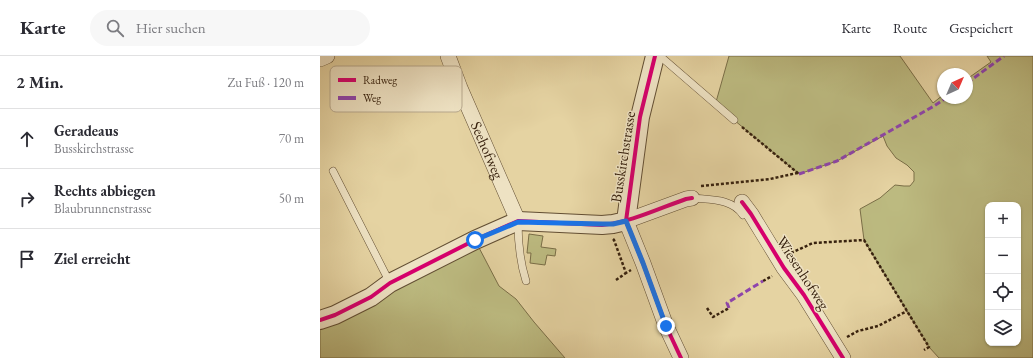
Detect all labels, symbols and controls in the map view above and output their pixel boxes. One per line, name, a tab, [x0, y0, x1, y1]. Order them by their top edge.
search box	[90, 10, 370, 46]
text: Karte	[20, 15, 66, 40]
icon: search	[104, 17, 126, 39]
text: Hier suchen	[136, 18, 206, 37]
text: Karte	[841, 19, 871, 37]
text: Route	[893, 19, 927, 37]
text: Gespeichert	[949, 19, 1013, 37]
legend	[330, 66, 462, 112]
north arrow	[937, 68, 973, 104]
text: 2 Min.	[16, 71, 63, 93]
text: Radweg	[363, 73, 397, 87]
text: Zu Fuß · 120 m	[227, 74, 304, 91]
text: Weg	[363, 91, 381, 105]
street label: Busskirchstrasse	[606, 110, 639, 204]
street label: Seehofweg	[467, 118, 509, 182]
text: Geradeaus	[54, 121, 118, 140]
icon: ahead	[16, 128, 38, 150]
text: 70 m	[279, 130, 304, 147]
text: Busskirchstrasse	[54, 140, 134, 157]
text: Rechts abbiegen	[54, 181, 156, 200]
icon: right	[16, 188, 38, 210]
text: 50 m	[279, 190, 304, 207]
text: Blaubrunnenstrasse	[54, 200, 152, 217]
map controls	[985, 202, 1021, 346]
button: +	[985, 202, 1021, 238]
route start	[466, 231, 484, 249]
street label: Wiesenhofweg	[773, 232, 834, 313]
button: −	[985, 238, 1021, 274]
icon: arrive	[16, 248, 38, 270]
text: Ziel erreicht	[54, 249, 130, 268]
button: locate	[985, 274, 1021, 310]
button: layers	[985, 310, 1021, 346]
route end	[657, 317, 675, 335]

